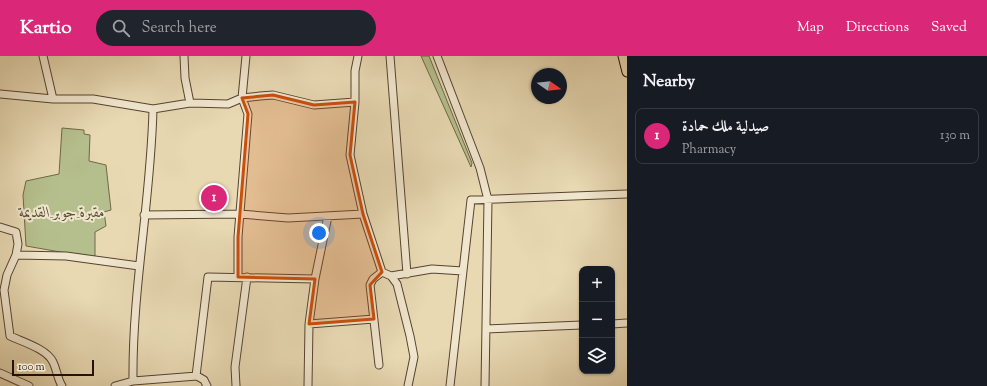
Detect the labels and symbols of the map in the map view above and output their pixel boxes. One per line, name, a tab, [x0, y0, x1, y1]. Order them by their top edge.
north arrow	[531, 68, 567, 104]
pin: 1	[201, 183, 227, 213]
park label: مقبرة_جوبر_القديمة	[17, 203, 105, 224]
your location	[309, 223, 329, 243]
scale bar	[12, 358, 94, 377]

